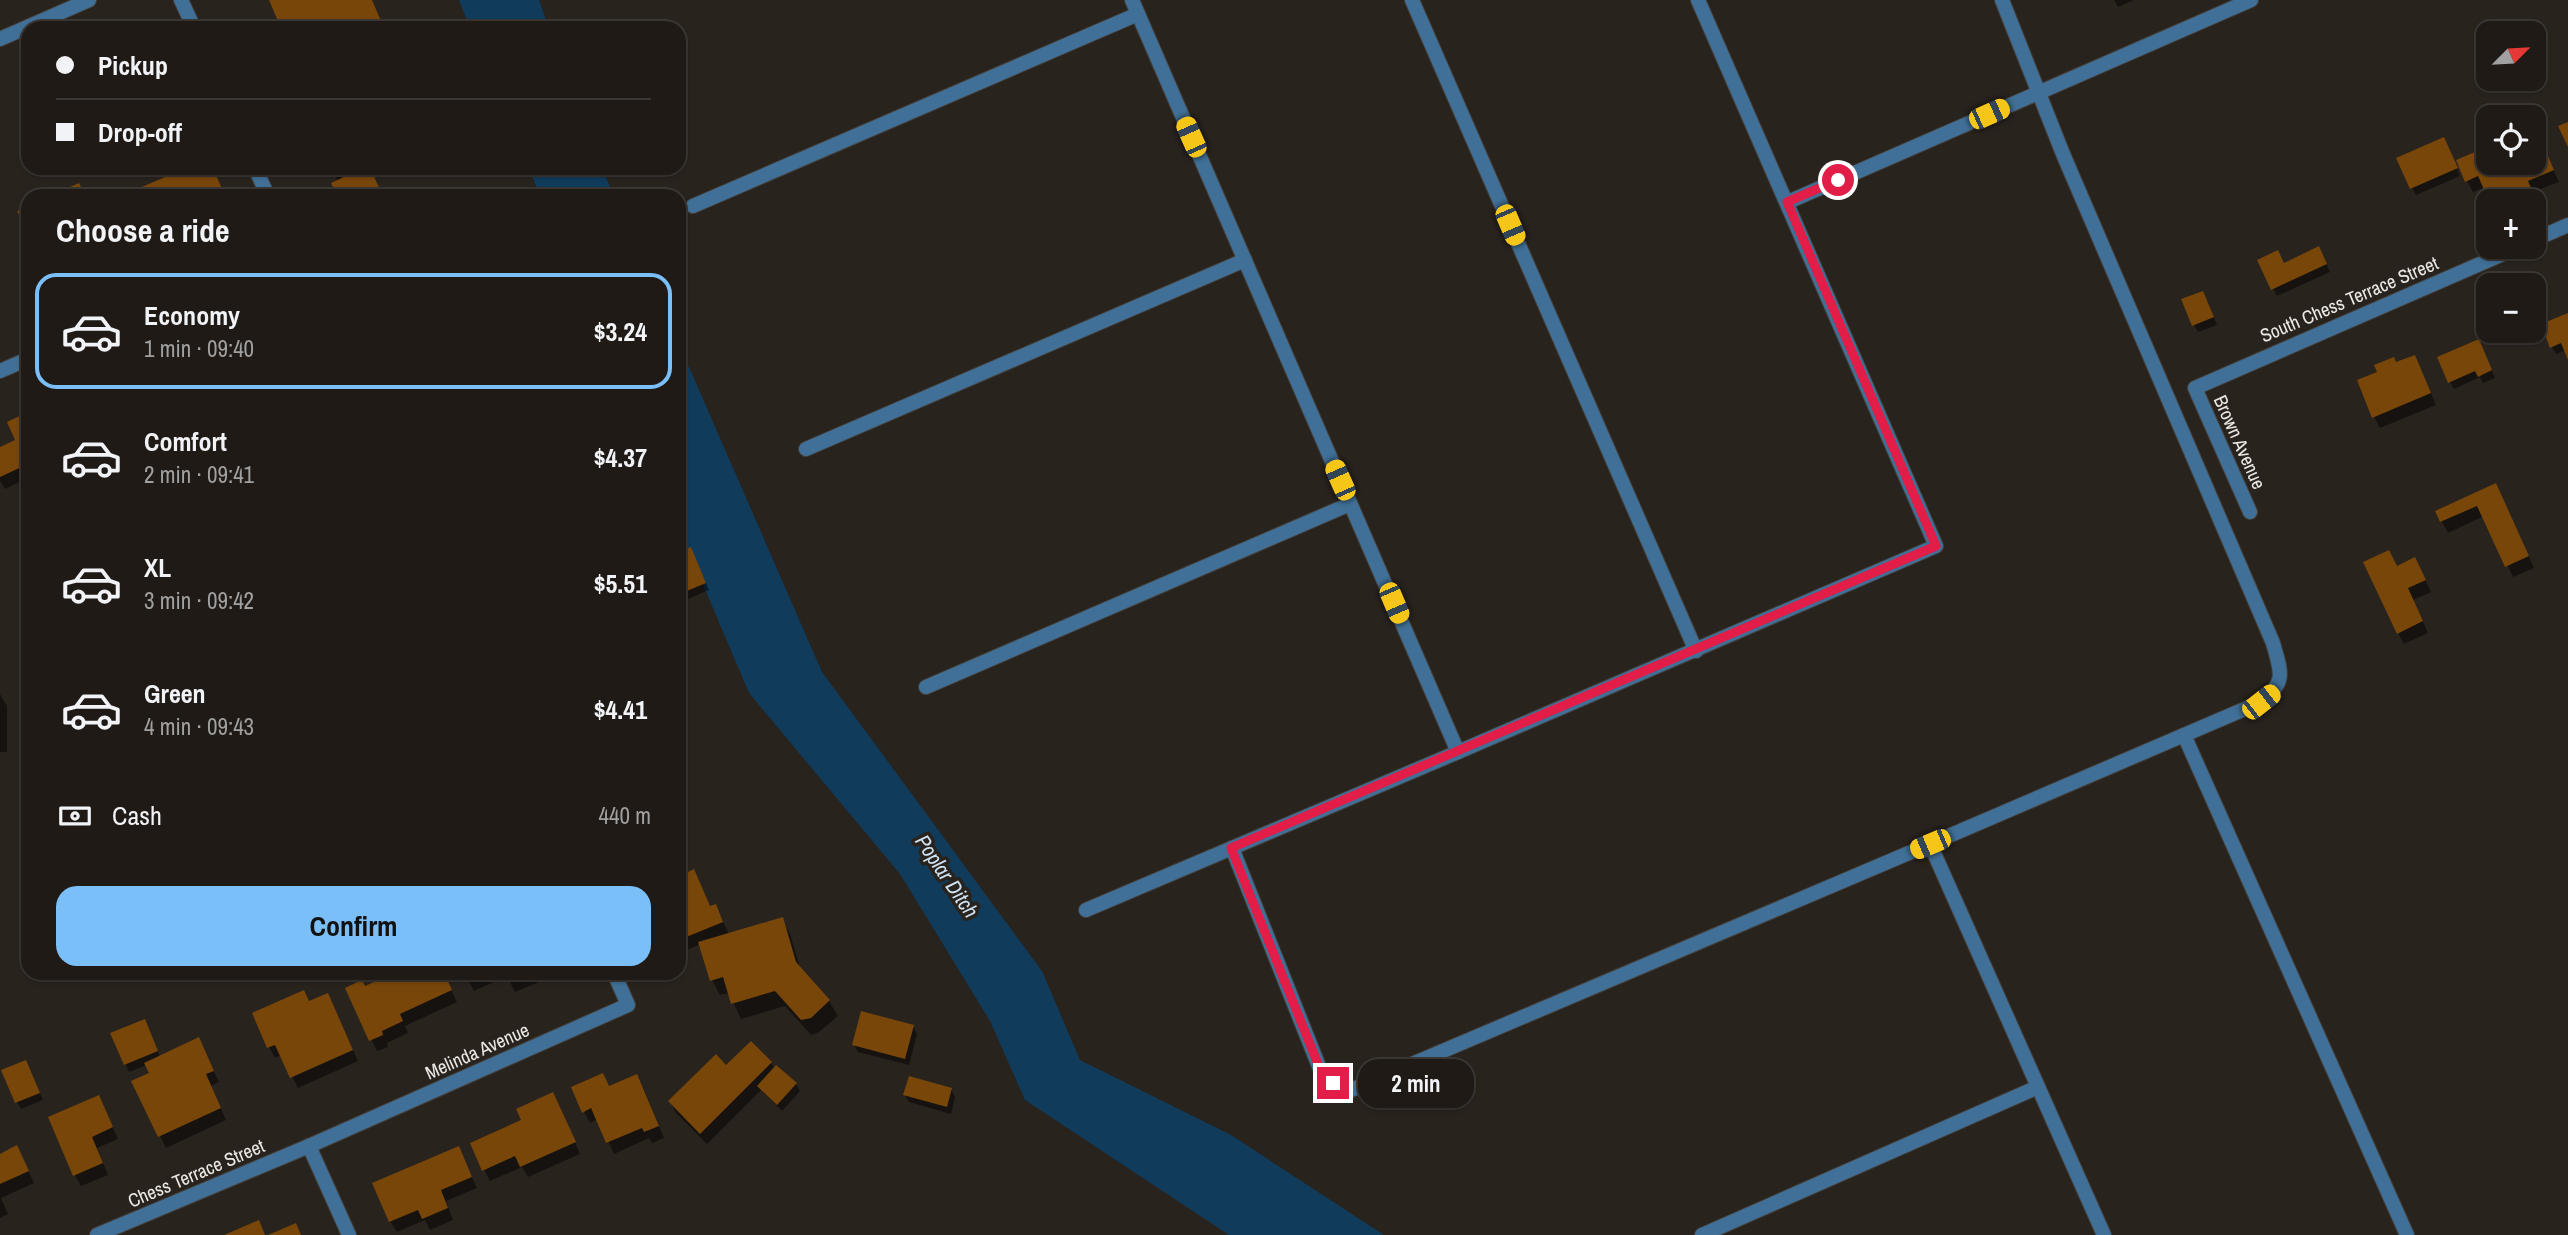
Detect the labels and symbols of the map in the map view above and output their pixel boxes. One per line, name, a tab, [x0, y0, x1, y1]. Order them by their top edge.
north arrow	[2476, 21, 2546, 91]
car	[1966, 96, 2013, 132]
car	[1173, 114, 1210, 160]
route start	[1822, 164, 1854, 196]
car	[1493, 202, 1528, 248]
street label: South Chess Terrace Street	[2256, 249, 2443, 348]
street label: Brown Avenue	[2208, 391, 2272, 493]
car	[1322, 457, 1359, 503]
car	[1377, 580, 1412, 626]
car	[2238, 681, 2285, 723]
car	[1907, 826, 1954, 862]
water label: Poplar Ditch	[908, 829, 986, 923]
street label: Melinda Avenue	[421, 1016, 533, 1086]
callout: 2 min	[1358, 1058, 1473, 1108]
route end	[1317, 1067, 1349, 1099]
street label: Chess Terrace Street	[124, 1132, 269, 1214]

